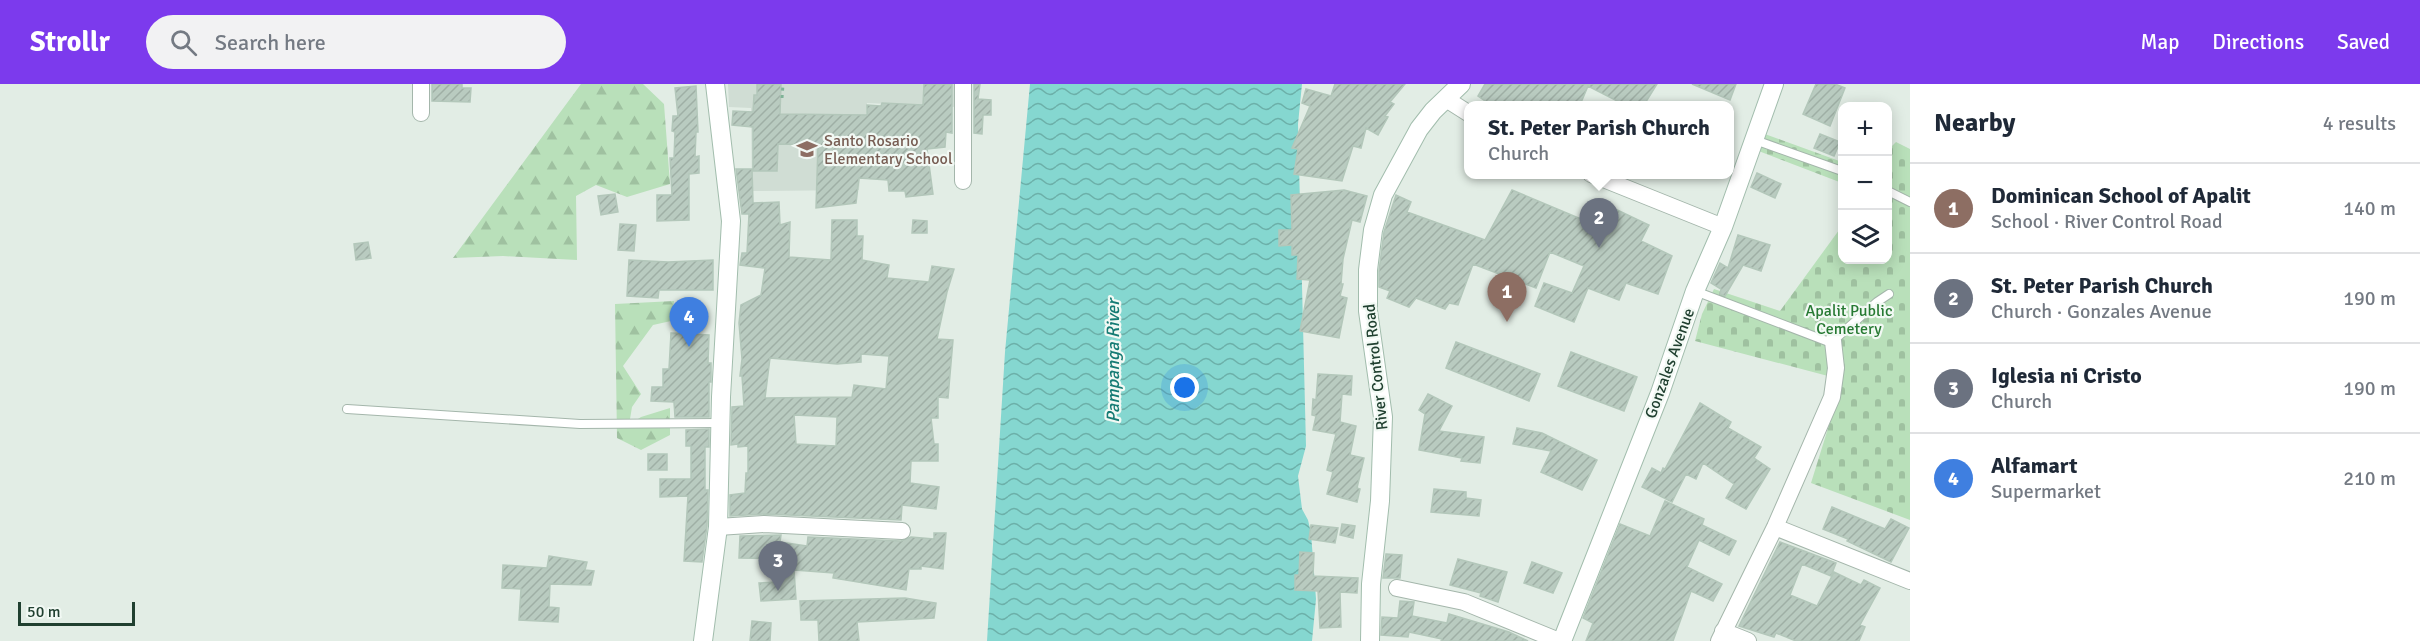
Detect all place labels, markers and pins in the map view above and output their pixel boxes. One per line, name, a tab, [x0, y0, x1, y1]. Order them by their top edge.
place label: Santo Rosario Elementary School	[824, 131, 953, 169]
school or university icon: Santo Rosario Elementary School	[795, 137, 819, 161]
pin: 2	[1580, 198, 1618, 248]
pin: 1	[1488, 272, 1526, 322]
pin: 4	[670, 298, 708, 347]
pin: 3	[758, 542, 798, 591]

